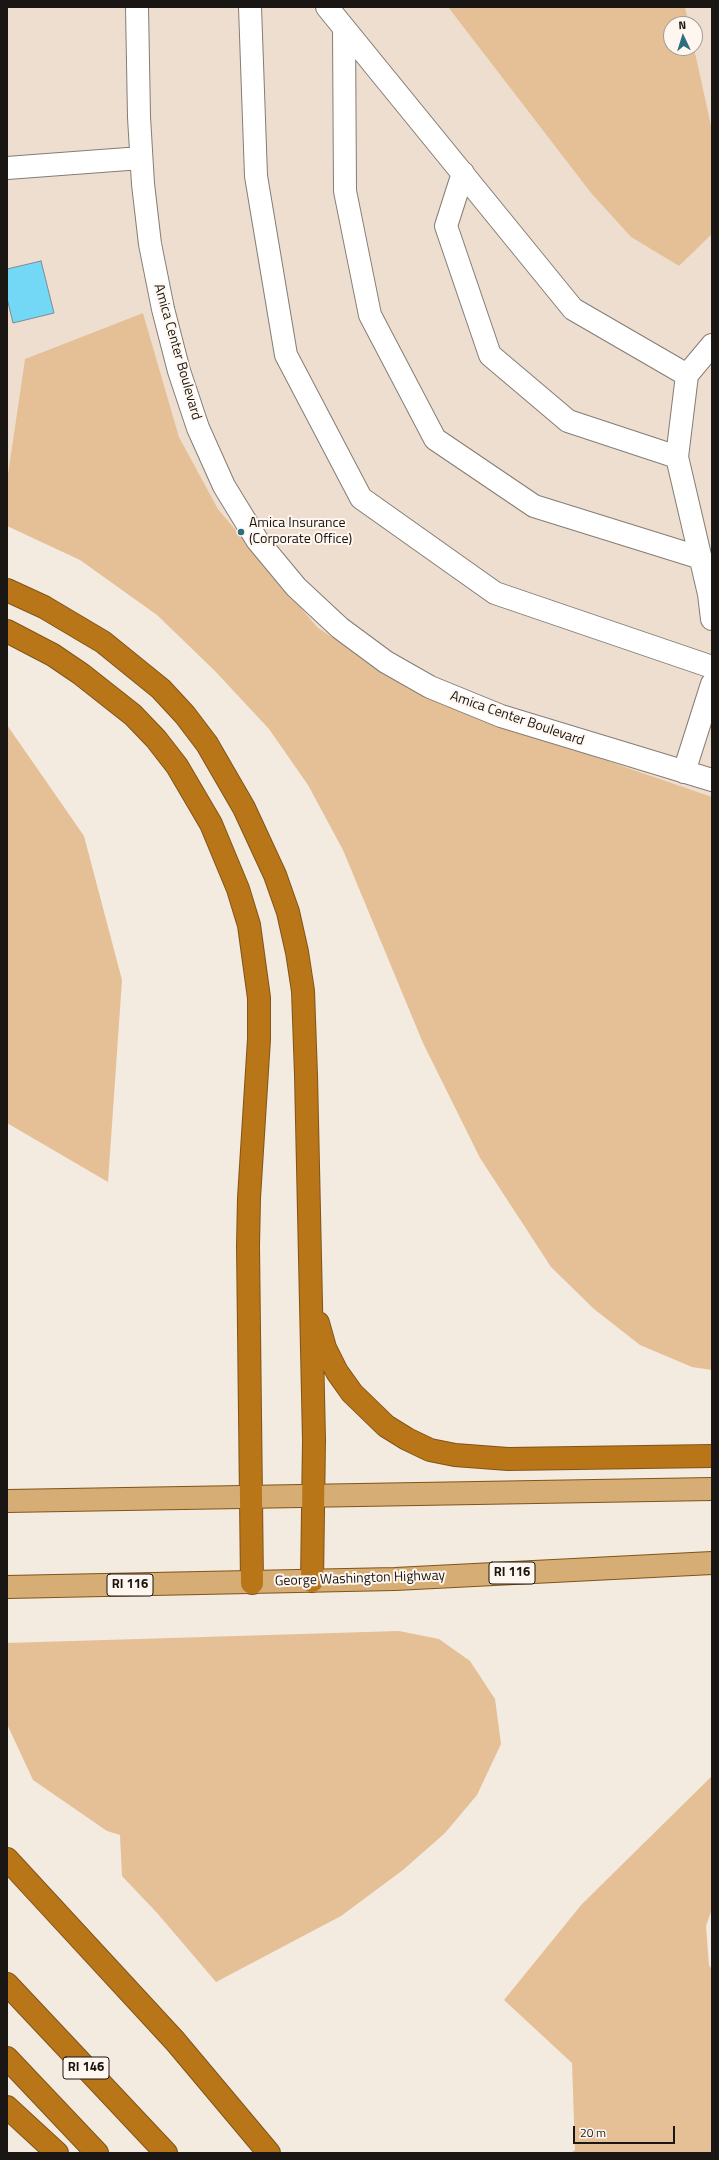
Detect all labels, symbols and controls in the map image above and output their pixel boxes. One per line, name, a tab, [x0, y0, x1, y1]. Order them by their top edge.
north arrow	[663, 16, 703, 56]
text: N	[678, 17, 687, 33]
street label: Amica Center Boulevard	[150, 282, 204, 422]
place label: Amica Insurance (Corporate Office)	[249, 516, 352, 548]
marker: Amica Insurance (Corporate Office)	[236, 527, 246, 537]
street label: Amica Center Boulevard	[448, 688, 586, 750]
road number: RI 116	[489, 1562, 535, 1584]
street label: George Washington Highway	[274, 1568, 446, 1590]
road number: RI 116	[107, 1574, 153, 1596]
road number: RI 146	[63, 2057, 109, 2079]
scale bar	[575, 2118, 677, 2144]
text: 20 m	[580, 2123, 606, 2142]

